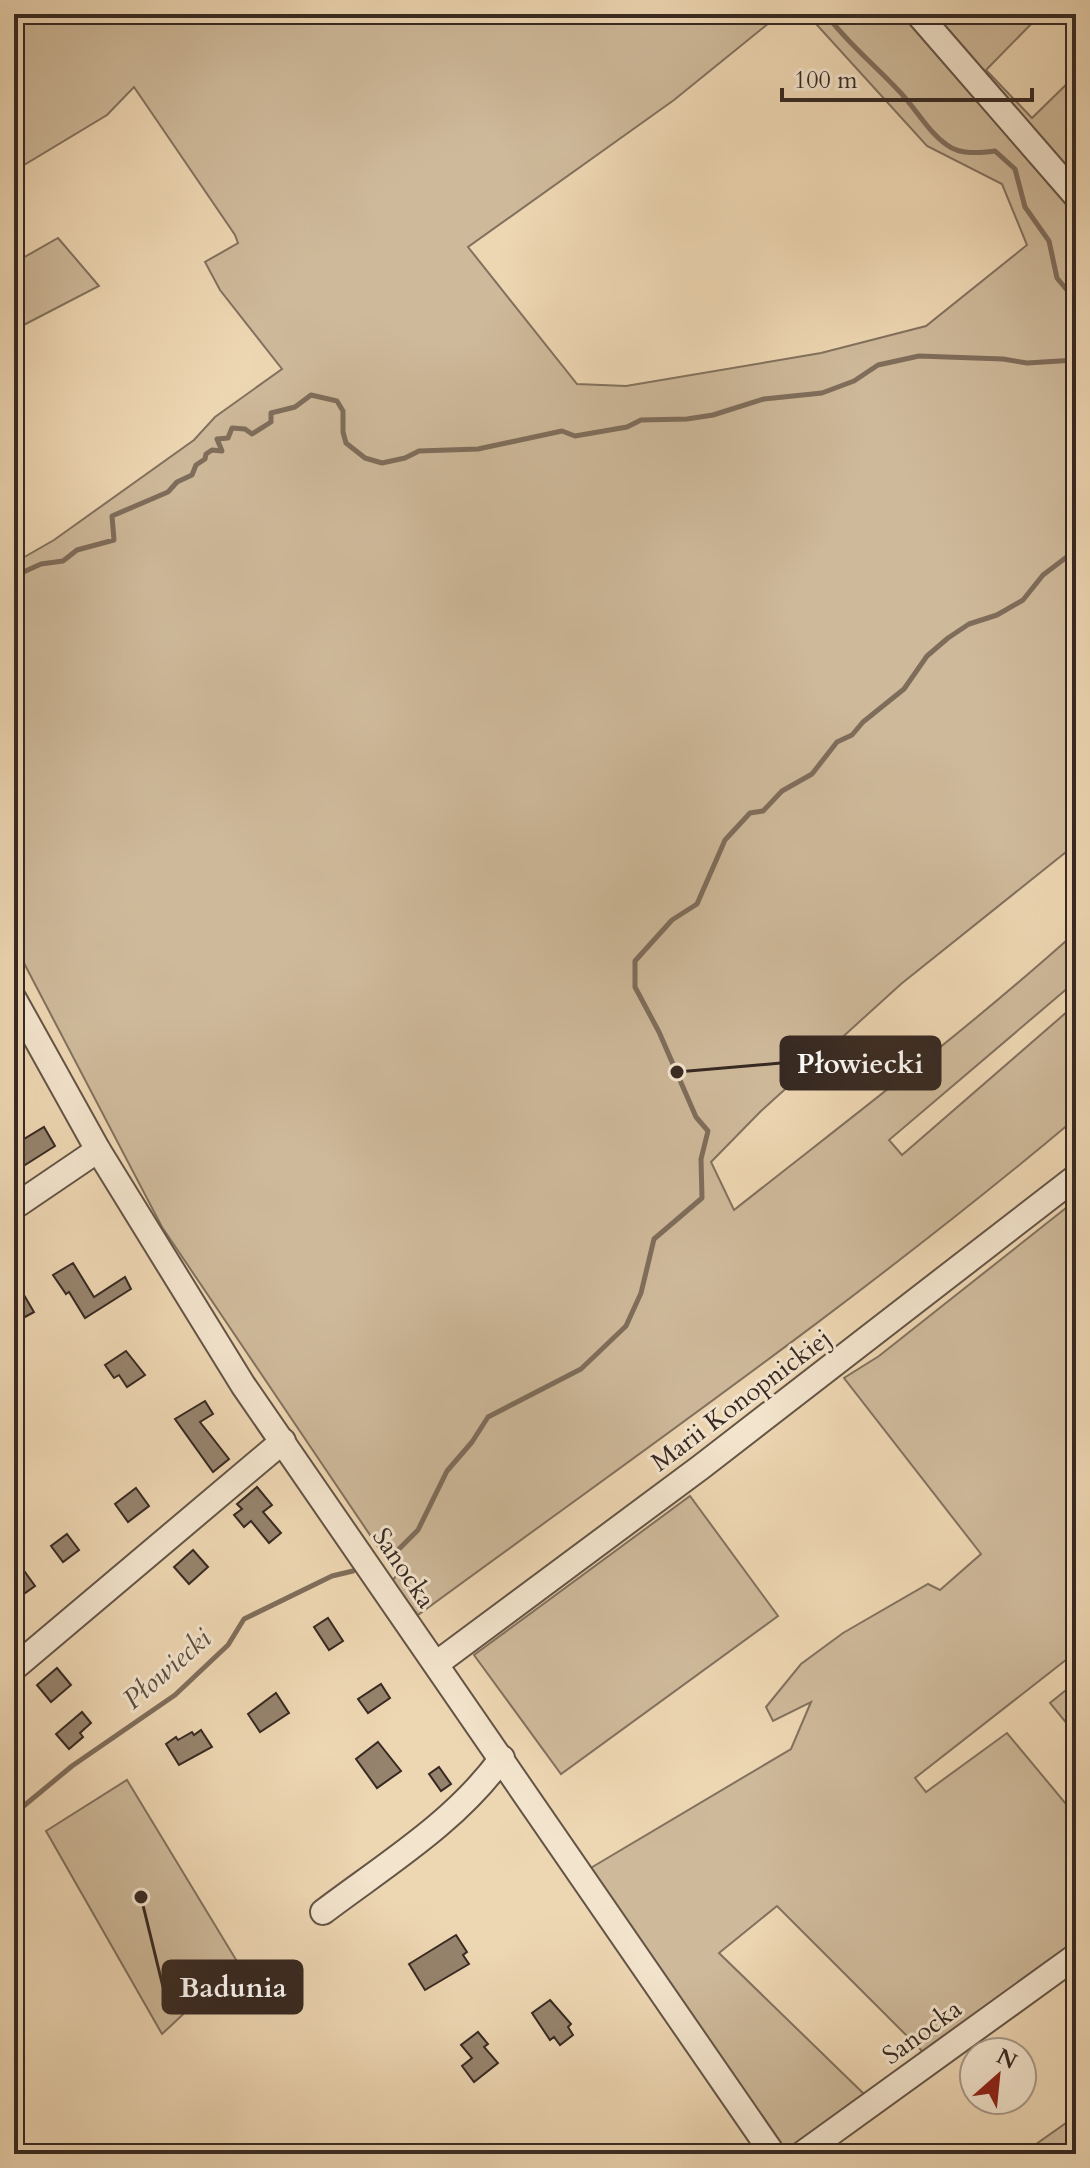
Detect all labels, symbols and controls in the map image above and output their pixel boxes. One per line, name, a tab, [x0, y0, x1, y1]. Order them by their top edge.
scale bar	[782, 52, 1032, 102]
text: 100 m	[794, 64, 858, 97]
callout: Płowiecki	[781, 1037, 940, 1089]
text: Płowiecki	[797, 1045, 923, 1083]
street label: Marii Konopnickiej	[644, 1321, 838, 1479]
street label: Sanocka	[364, 1521, 444, 1615]
water label: Płowiecki	[115, 1620, 220, 1718]
callout: Badunia	[163, 1961, 302, 2013]
text: Badunia	[179, 1969, 287, 2007]
street label: Sanocka	[875, 1991, 969, 2073]
north arrow	[958, 2036, 1038, 2116]
text: N	[991, 2041, 1022, 2077]

